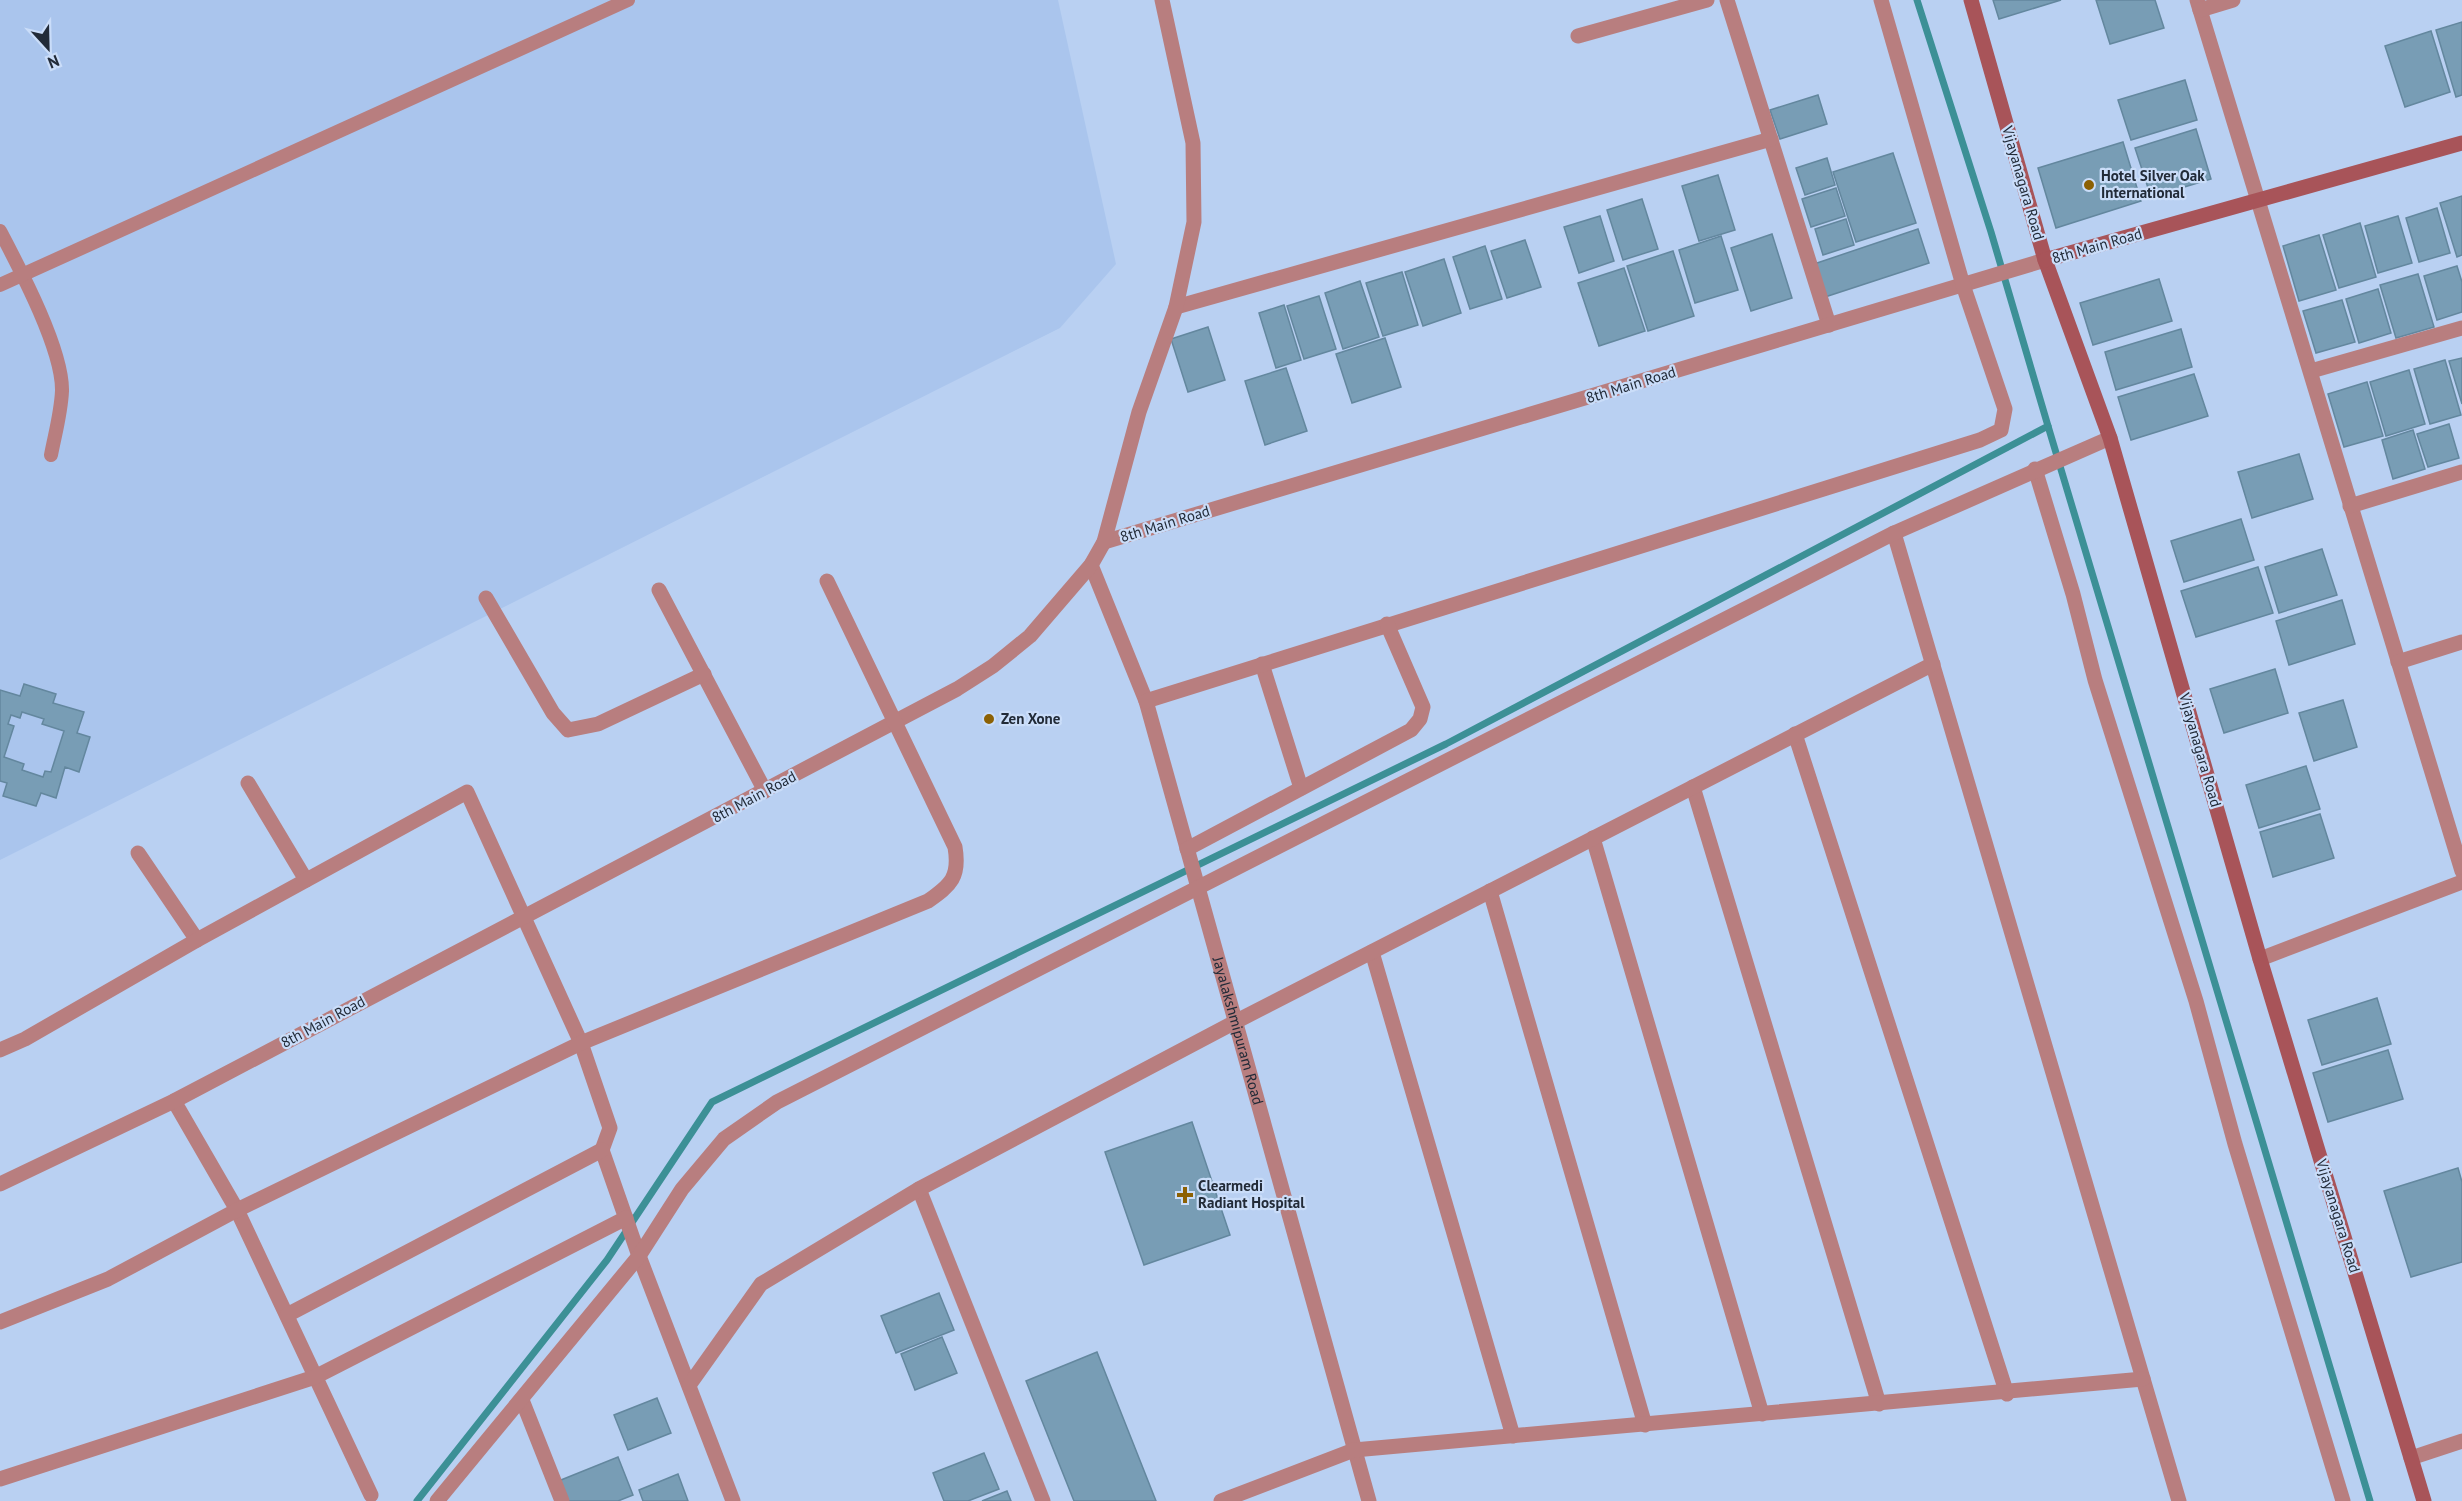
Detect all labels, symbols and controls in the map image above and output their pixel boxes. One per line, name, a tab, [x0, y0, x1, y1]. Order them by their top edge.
north arrow	[18, 18, 78, 78]
text: N	[45, 51, 62, 73]
street label: Vijayanagara Road	[1998, 123, 2049, 242]
place label: Hotel Silver Oak International	[2101, 166, 2205, 202]
marker: Hotel Silver Oak International	[2082, 178, 2096, 192]
street label: 8th Main Road	[2050, 224, 2144, 267]
street label: 8th Main Road	[1584, 362, 1678, 407]
street label: 8th Main Road	[1118, 501, 1212, 546]
street label: Vijayanagara Road	[2175, 690, 2226, 809]
place label: Zen Xone	[1001, 709, 1061, 728]
marker: Zen Xone	[982, 712, 996, 726]
street label: 8th Main Road	[708, 766, 799, 827]
street label: Jayalakshmipuram Road	[1208, 953, 1268, 1107]
street label: 8th Main Road	[277, 991, 368, 1052]
street label: Vijayanagara Road	[2312, 1156, 2365, 1275]
place label: Clearmedi Radiant Hospital	[1198, 1176, 1305, 1212]
marker: Clearmedi Radiant Hospital	[1176, 1186, 1194, 1204]

